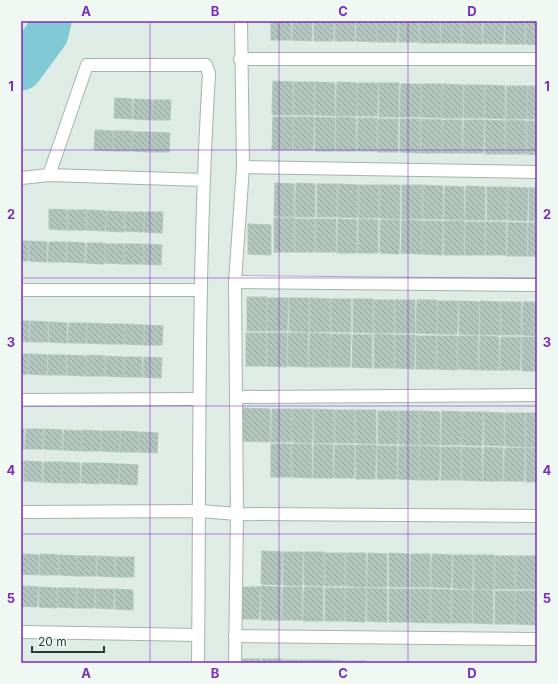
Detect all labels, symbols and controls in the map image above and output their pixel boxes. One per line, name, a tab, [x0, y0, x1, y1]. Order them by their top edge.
text: A	[81, 3, 91, 19]
text: B	[211, 3, 220, 19]
text: C	[338, 3, 348, 19]
text: D	[467, 3, 477, 19]
text: 1	[8, 78, 14, 94]
text: 1	[544, 78, 550, 94]
text: 2	[7, 206, 15, 222]
text: 2	[543, 206, 551, 222]
text: 3	[7, 334, 15, 350]
text: 3	[543, 334, 551, 350]
text: 4	[7, 462, 16, 478]
text: 4	[543, 462, 552, 478]
text: 5	[7, 590, 15, 606]
text: 5	[543, 590, 551, 606]
scale bar	[32, 628, 104, 654]
text: 20 m	[38, 634, 67, 649]
text: A	[81, 665, 91, 681]
text: B	[211, 665, 220, 681]
text: C	[338, 665, 348, 681]
text: D	[467, 665, 477, 681]

